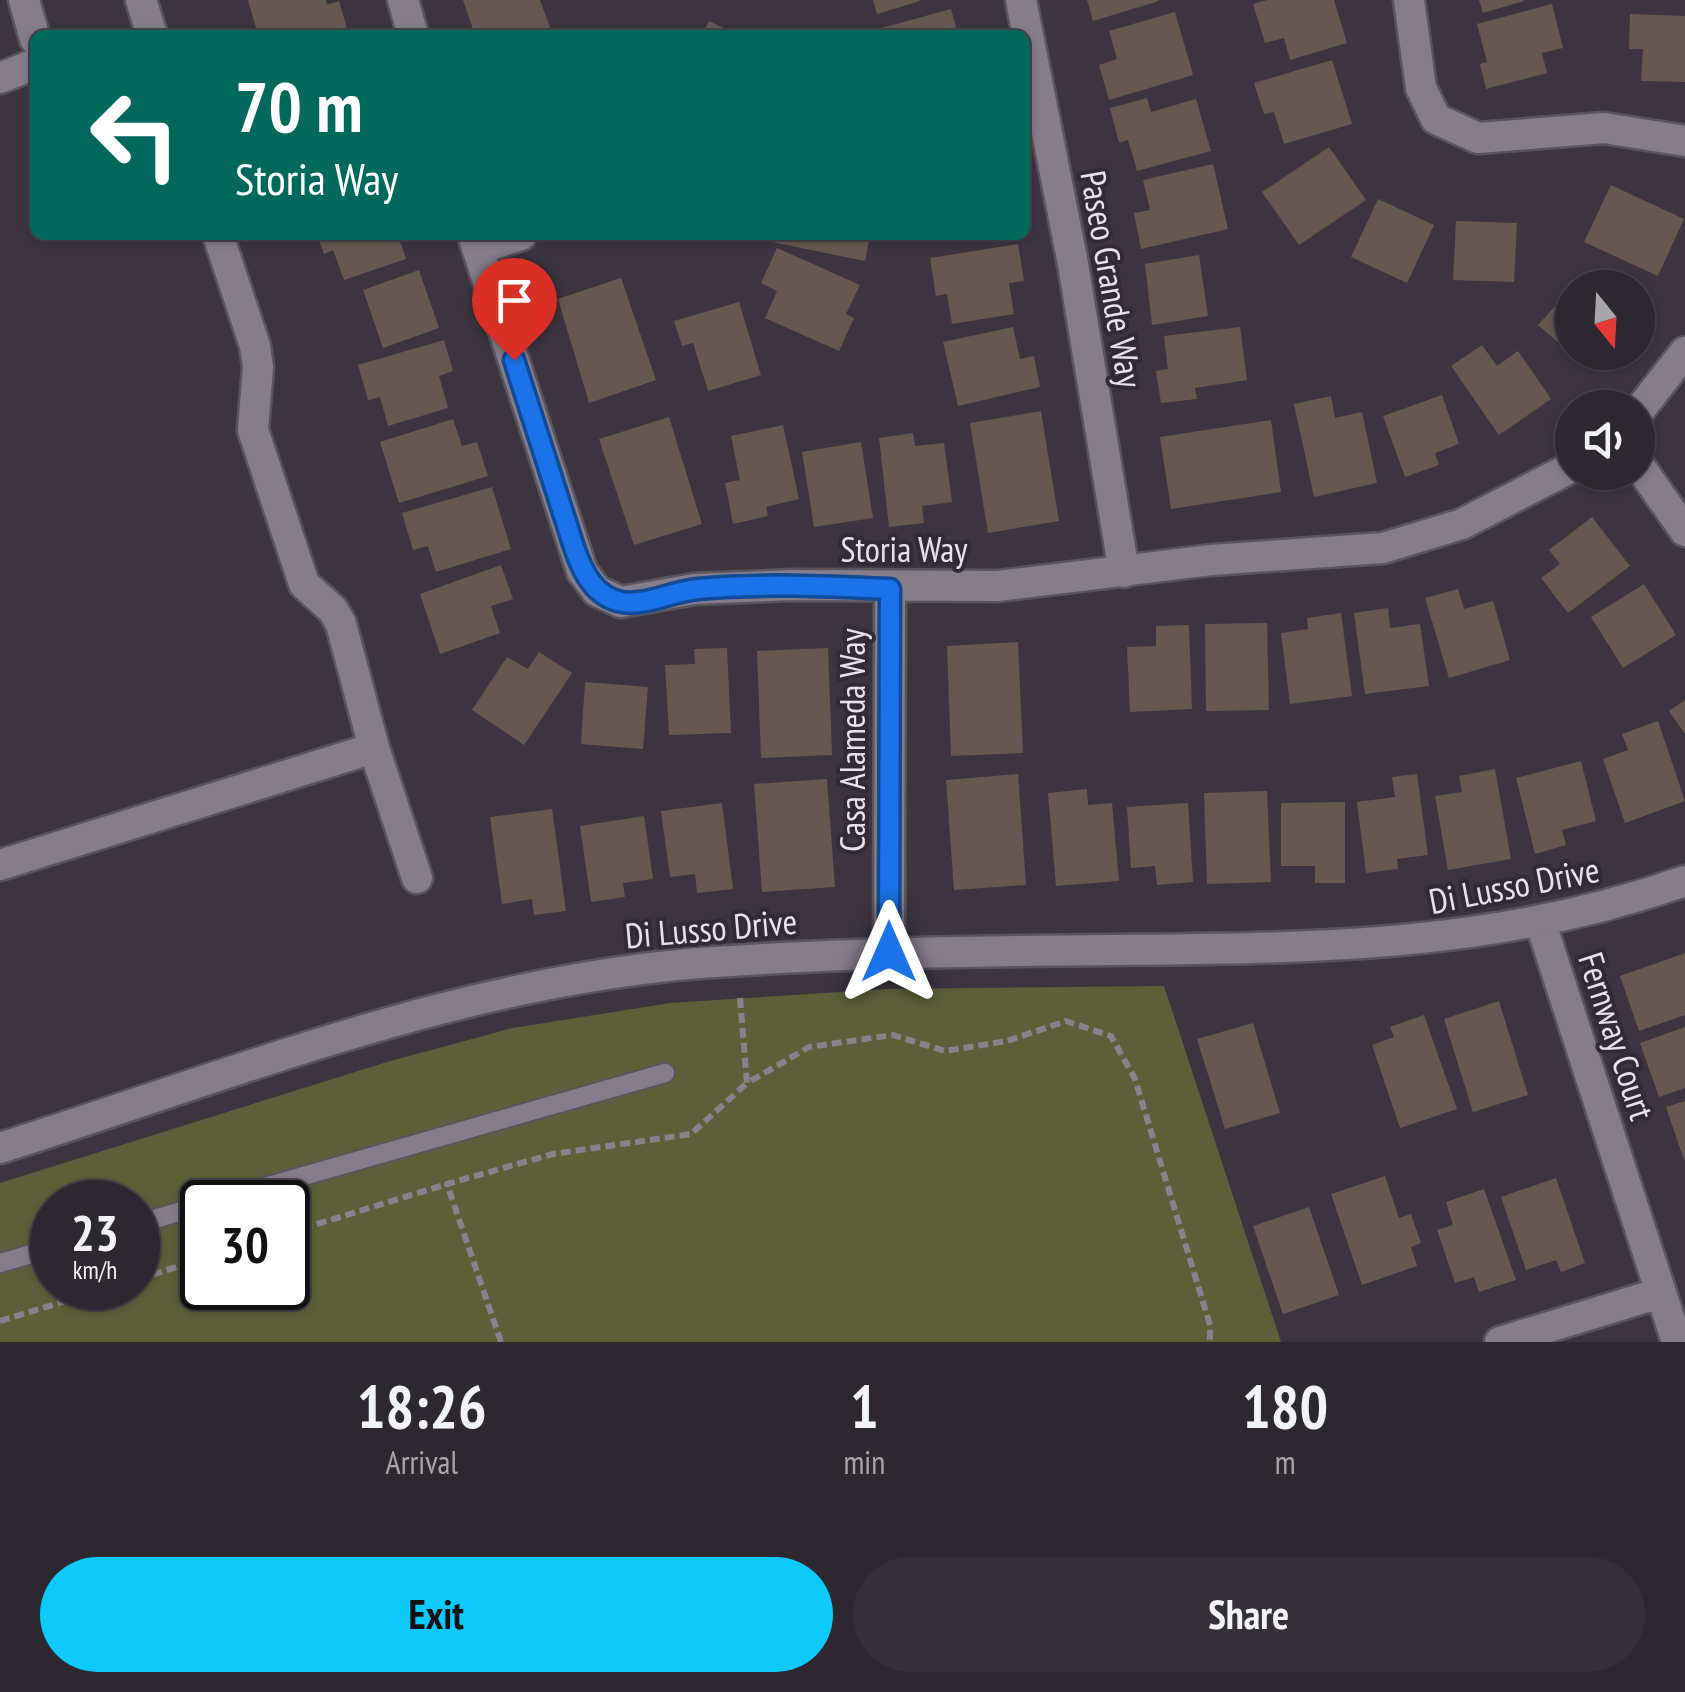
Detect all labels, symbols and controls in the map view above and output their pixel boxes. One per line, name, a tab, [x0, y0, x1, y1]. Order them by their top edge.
text: 70 m	[235, 61, 363, 151]
icon: left	[70, 70, 200, 200]
text: Storia Way	[235, 149, 398, 207]
street label: Paseo Grande Way	[1070, 167, 1154, 392]
pin	[472, 258, 557, 361]
north arrow	[1555, 270, 1655, 370]
map controls	[1555, 270, 1655, 490]
icon: arrive	[487, 273, 542, 328]
button: sound	[1555, 390, 1655, 490]
street label: Storia Way	[841, 526, 968, 572]
street label: Casa Alameda Way	[829, 627, 875, 852]
street label: Di Lusso Drive	[1425, 846, 1603, 924]
street label: Di Lusso Drive	[623, 898, 799, 958]
position arrow	[837, 900, 941, 1004]
street label: Fernway Court	[1568, 946, 1666, 1126]
speed limit sign: 30	[180, 1180, 310, 1310]
text: 23	[71, 1200, 119, 1265]
text: km/h	[73, 1254, 117, 1286]
text: 18:26	[357, 1367, 487, 1445]
text: 1	[850, 1367, 879, 1445]
text: 180	[1242, 1367, 1328, 1445]
text: Arrival	[386, 1441, 458, 1483]
text: min	[843, 1441, 885, 1483]
text: m	[1275, 1441, 1296, 1483]
button: Exit	[40, 1557, 833, 1672]
button: Share	[853, 1557, 1645, 1672]

